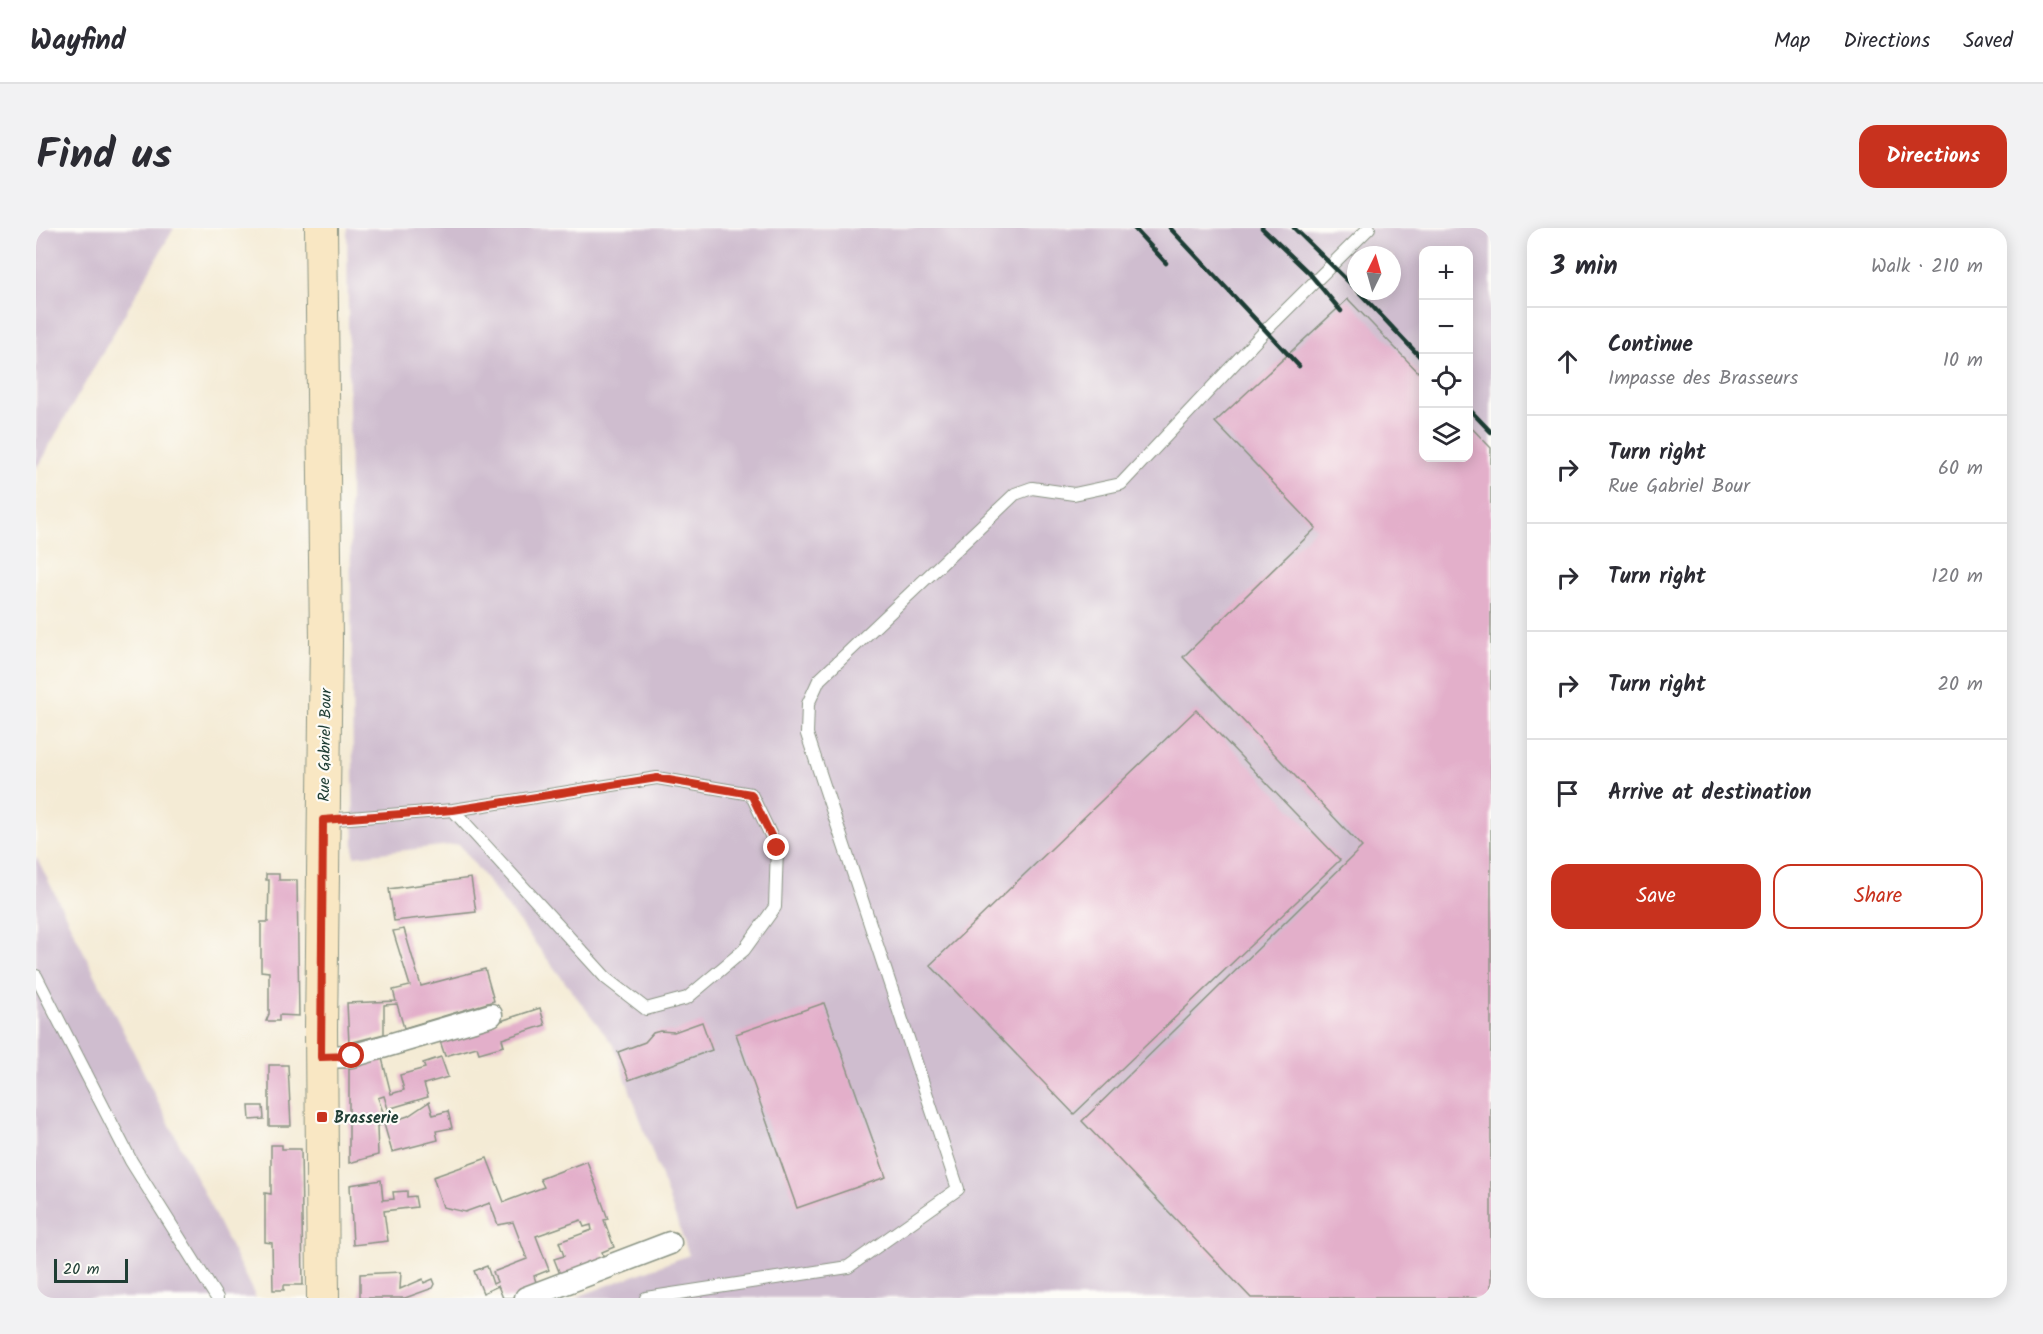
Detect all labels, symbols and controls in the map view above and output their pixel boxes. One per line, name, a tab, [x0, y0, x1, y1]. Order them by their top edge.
text: Wayfind	[30, 19, 126, 64]
text: Map	[1774, 25, 1810, 58]
text: Directions	[1843, 25, 1930, 58]
text: Saved	[1963, 25, 2013, 58]
text: Find us	[36, 123, 172, 190]
button: Directions	[1859, 125, 2007, 188]
north arrow	[1347, 246, 1401, 300]
map controls	[1419, 246, 1473, 462]
button: +	[1419, 246, 1473, 300]
text: 3 min	[1551, 246, 1618, 288]
text: Walk · 210 m	[1871, 251, 1983, 283]
button: −	[1419, 300, 1473, 354]
text: Continue	[1608, 328, 1693, 363]
icon: ahead	[1551, 345, 1584, 378]
text: 10 m	[1943, 345, 1983, 377]
button: locate	[1419, 354, 1473, 408]
text: Impasse des Brasseurs	[1608, 363, 1798, 395]
button: layers	[1419, 408, 1473, 462]
text: Turn right	[1608, 436, 1706, 471]
icon: right	[1551, 453, 1584, 486]
text: 60 m	[1938, 453, 1983, 485]
text: Rue Gabriel Bour	[1608, 471, 1750, 503]
text: Turn right	[1608, 560, 1706, 595]
icon: right	[1551, 561, 1584, 594]
text: 120 m	[1931, 561, 1983, 593]
text: Turn right	[1608, 668, 1706, 703]
icon: right	[1551, 669, 1584, 702]
text: 20 m	[1937, 669, 1983, 701]
street label: Rue Gabriel Bour	[312, 686, 339, 802]
text: Arrive at destination	[1608, 776, 1811, 811]
icon: arrive	[1551, 777, 1584, 810]
route end	[763, 834, 789, 860]
button: Save	[1551, 864, 1761, 929]
button: Share	[1773, 864, 1983, 929]
route start	[338, 1042, 364, 1068]
place label: Brasserie	[334, 1106, 399, 1131]
marker: Brasserie	[315, 1110, 329, 1124]
scale bar	[54, 1256, 128, 1284]
text: 20 m	[63, 1257, 99, 1282]

